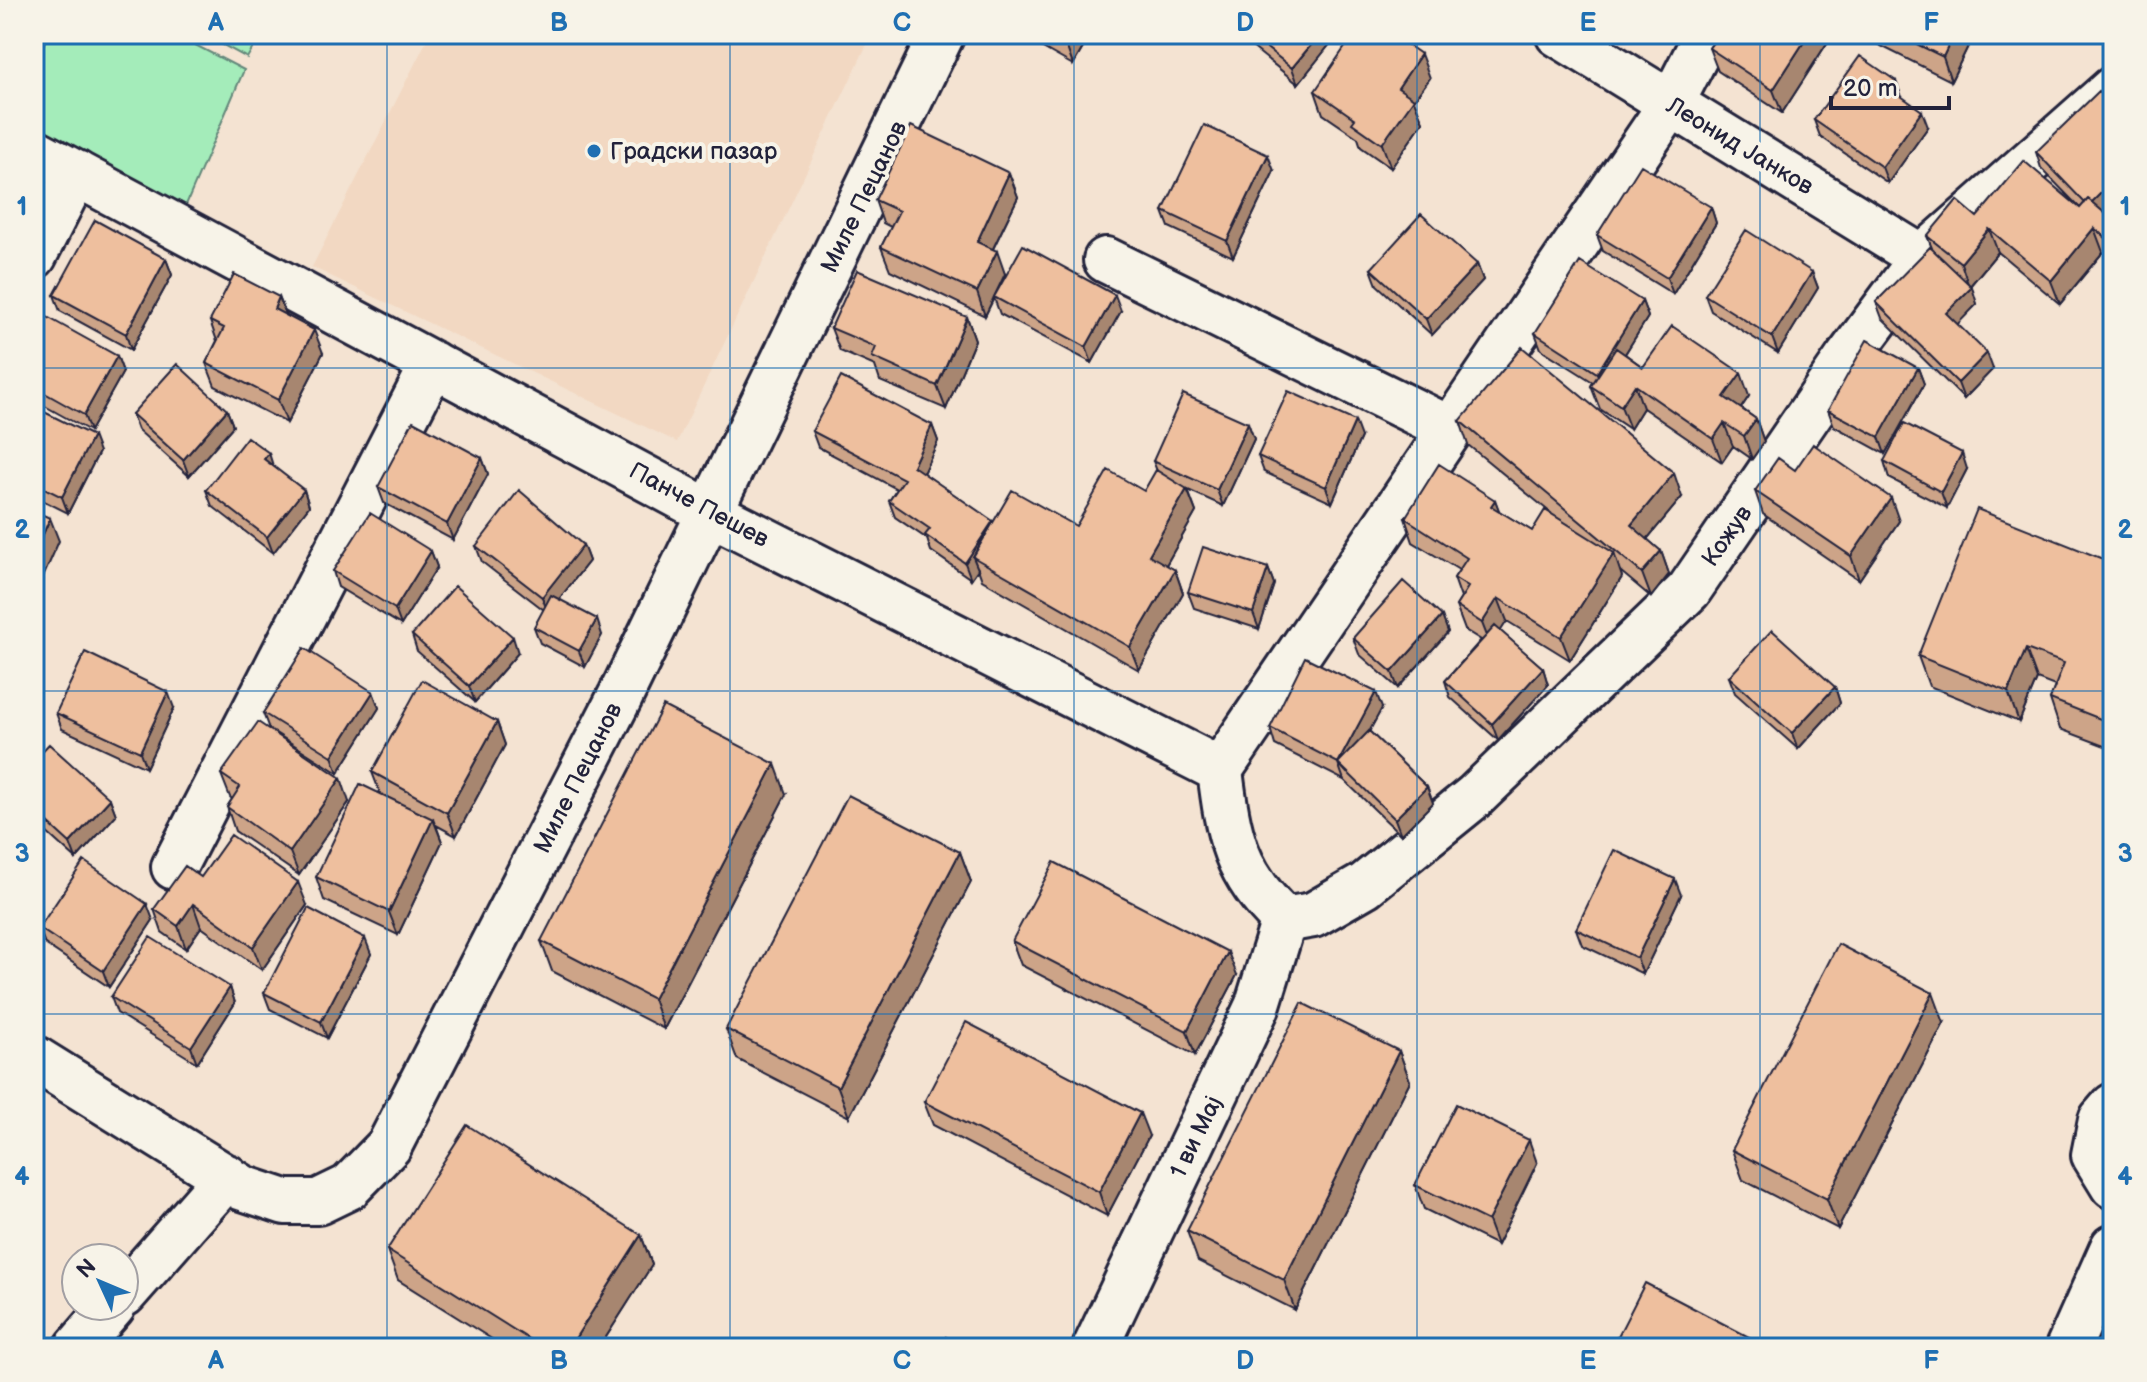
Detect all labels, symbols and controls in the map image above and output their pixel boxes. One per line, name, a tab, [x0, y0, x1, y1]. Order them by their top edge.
text: A	[207, 8, 224, 39]
text: B	[550, 8, 568, 39]
text: C	[893, 8, 911, 39]
text: D	[1236, 8, 1254, 39]
text: E	[1580, 8, 1597, 39]
text: F	[1923, 8, 1939, 39]
scale bar	[1831, 60, 1949, 110]
text: 20 m	[1843, 74, 1898, 103]
street label: Леонид Јанков	[1661, 90, 1819, 201]
street label: Миле Пецанов	[815, 116, 913, 278]
place label: Градски пазар	[610, 137, 778, 166]
marker: Градски пазар	[585, 142, 603, 160]
text: 1	[17, 192, 27, 223]
text: 1	[2120, 192, 2130, 223]
street label: Панче Пешев	[624, 456, 774, 554]
street label: Кожув	[1696, 499, 1759, 572]
text: 2	[14, 515, 30, 546]
text: 2	[2117, 515, 2133, 546]
street label: Миле Пецанов	[528, 697, 629, 858]
text: 3	[14, 839, 30, 870]
text: 3	[2117, 839, 2133, 870]
street label: 1 ви Мај	[1164, 1091, 1228, 1183]
text: 4	[14, 1162, 30, 1193]
text: 4	[2117, 1162, 2133, 1193]
north arrow	[60, 1242, 140, 1322]
text: N	[71, 1254, 102, 1284]
text: A	[207, 1346, 224, 1377]
text: B	[550, 1346, 568, 1377]
text: C	[893, 1346, 911, 1377]
text: D	[1236, 1346, 1254, 1377]
text: E	[1580, 1346, 1597, 1377]
text: F	[1923, 1346, 1939, 1377]

